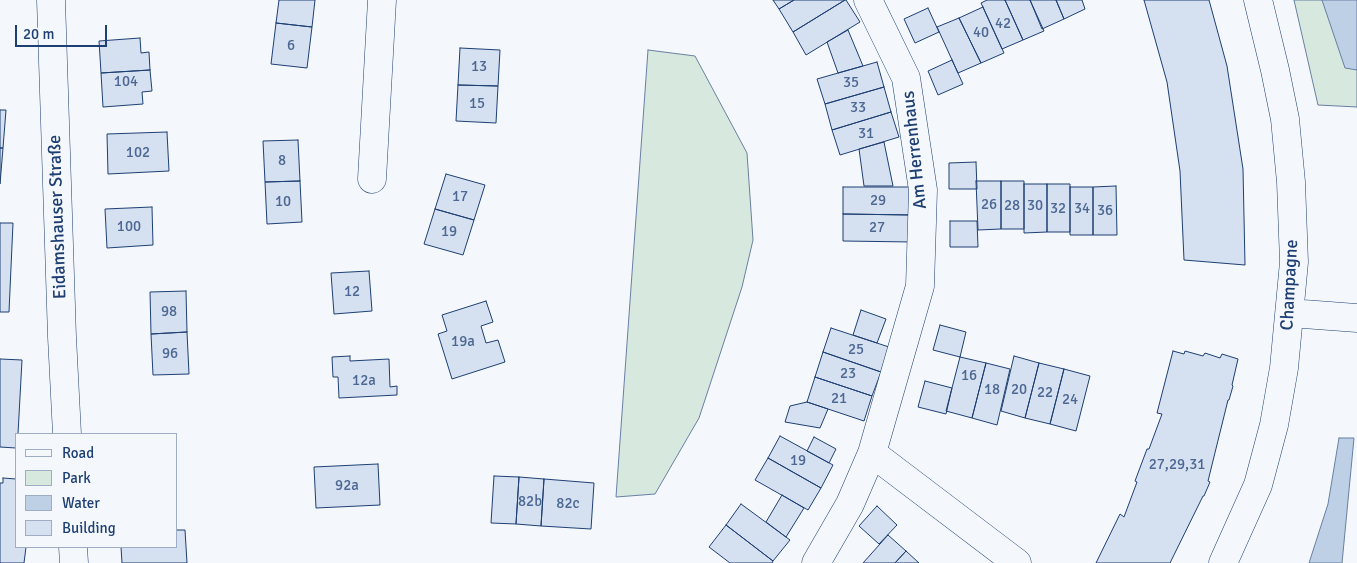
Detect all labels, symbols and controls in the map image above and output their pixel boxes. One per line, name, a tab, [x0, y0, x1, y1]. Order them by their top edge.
scale bar	[18, 15, 110, 47]
house number: 42	[995, 15, 1011, 33]
house number: 40	[973, 24, 989, 42]
text: 20 m	[23, 25, 54, 43]
house number: 6	[287, 37, 295, 55]
house number: 13	[471, 58, 487, 76]
house number: 104	[114, 73, 138, 91]
house number: 35	[843, 74, 859, 92]
street label: Am Herrenhaus	[898, 90, 932, 210]
house number: 15	[469, 95, 485, 113]
house number: 33	[850, 99, 866, 117]
house number: 31	[858, 125, 874, 143]
street label: Eidamshauser Straße	[44, 134, 72, 300]
house number: 102	[126, 144, 150, 162]
house number: 8	[278, 152, 286, 170]
house number: 17	[452, 188, 468, 206]
house number: 29	[870, 192, 886, 210]
house number: 10	[275, 193, 291, 211]
house number: 26	[981, 196, 997, 214]
house number: 28	[1004, 197, 1020, 215]
house number: 30	[1027, 197, 1043, 215]
house number: 32	[1050, 200, 1066, 218]
house number: 34	[1074, 200, 1090, 218]
house number: 36	[1097, 202, 1113, 220]
house number: 100	[117, 218, 141, 236]
house number: 27	[869, 219, 885, 237]
house number: 19	[441, 223, 457, 241]
street label: Champagne	[1277, 239, 1303, 331]
house number: 12	[344, 283, 360, 301]
house number: 98	[161, 303, 177, 321]
house number: 19a	[451, 333, 475, 351]
house number: 25	[848, 341, 864, 359]
house number: 96	[162, 345, 178, 363]
house number: 23	[840, 365, 856, 383]
house number: 16	[961, 367, 977, 385]
house number: 12a	[352, 372, 376, 390]
house number: 18	[984, 381, 1000, 399]
house number: 20	[1011, 381, 1027, 399]
house number: 22	[1037, 384, 1053, 402]
house number: 21	[831, 390, 847, 408]
house number: 24	[1062, 391, 1078, 409]
legend	[15, 433, 178, 548]
text: Road	[62, 444, 94, 462]
house number: 19	[790, 452, 806, 470]
house number: 27,29,31	[1149, 456, 1205, 474]
text: Park	[62, 469, 91, 487]
house number: 92a	[335, 477, 359, 495]
house number: 82b	[518, 493, 542, 511]
text: Water	[62, 494, 100, 512]
house number: 82c	[556, 495, 580, 513]
text: Building	[62, 519, 116, 537]

